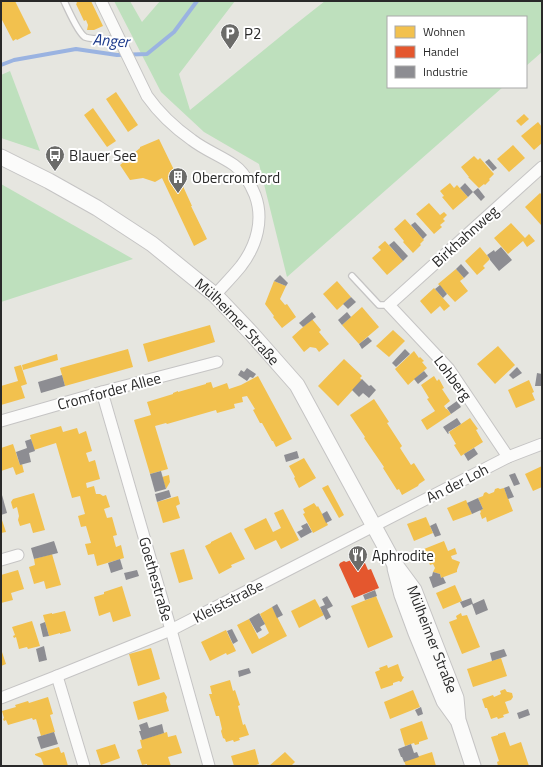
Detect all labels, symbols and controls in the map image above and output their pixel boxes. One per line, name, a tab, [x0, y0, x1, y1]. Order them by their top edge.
legend	[387, 16, 527, 88]
parking icon: P2	[219, 22, 241, 50]
place label: P2	[244, 22, 261, 45]
text: Wohnen	[423, 22, 465, 41]
water label: Anger	[92, 27, 132, 53]
text: Handel	[423, 42, 459, 61]
text: Industrie	[423, 62, 468, 81]
bus stop icon: Blauer See	[44, 144, 66, 172]
place label: Blauer See	[69, 144, 137, 167]
building icon: Obercromford	[167, 166, 189, 194]
place label: Obercromford	[192, 166, 280, 189]
street label: Birkhahnweg	[426, 199, 504, 272]
street label: Mülheimer Straße	[190, 272, 286, 370]
street label: Lohberg	[428, 351, 478, 406]
street label: Cromforder Allee	[55, 366, 163, 416]
street label: An der Loh	[422, 457, 492, 509]
street label: Goethestraße	[133, 534, 179, 624]
restaurant icon: Aphrodite	[347, 544, 369, 572]
place label: Aphrodite	[372, 544, 434, 567]
street label: Kleiststraße	[189, 573, 267, 629]
street label: Mülheimer Straße	[402, 582, 464, 696]

